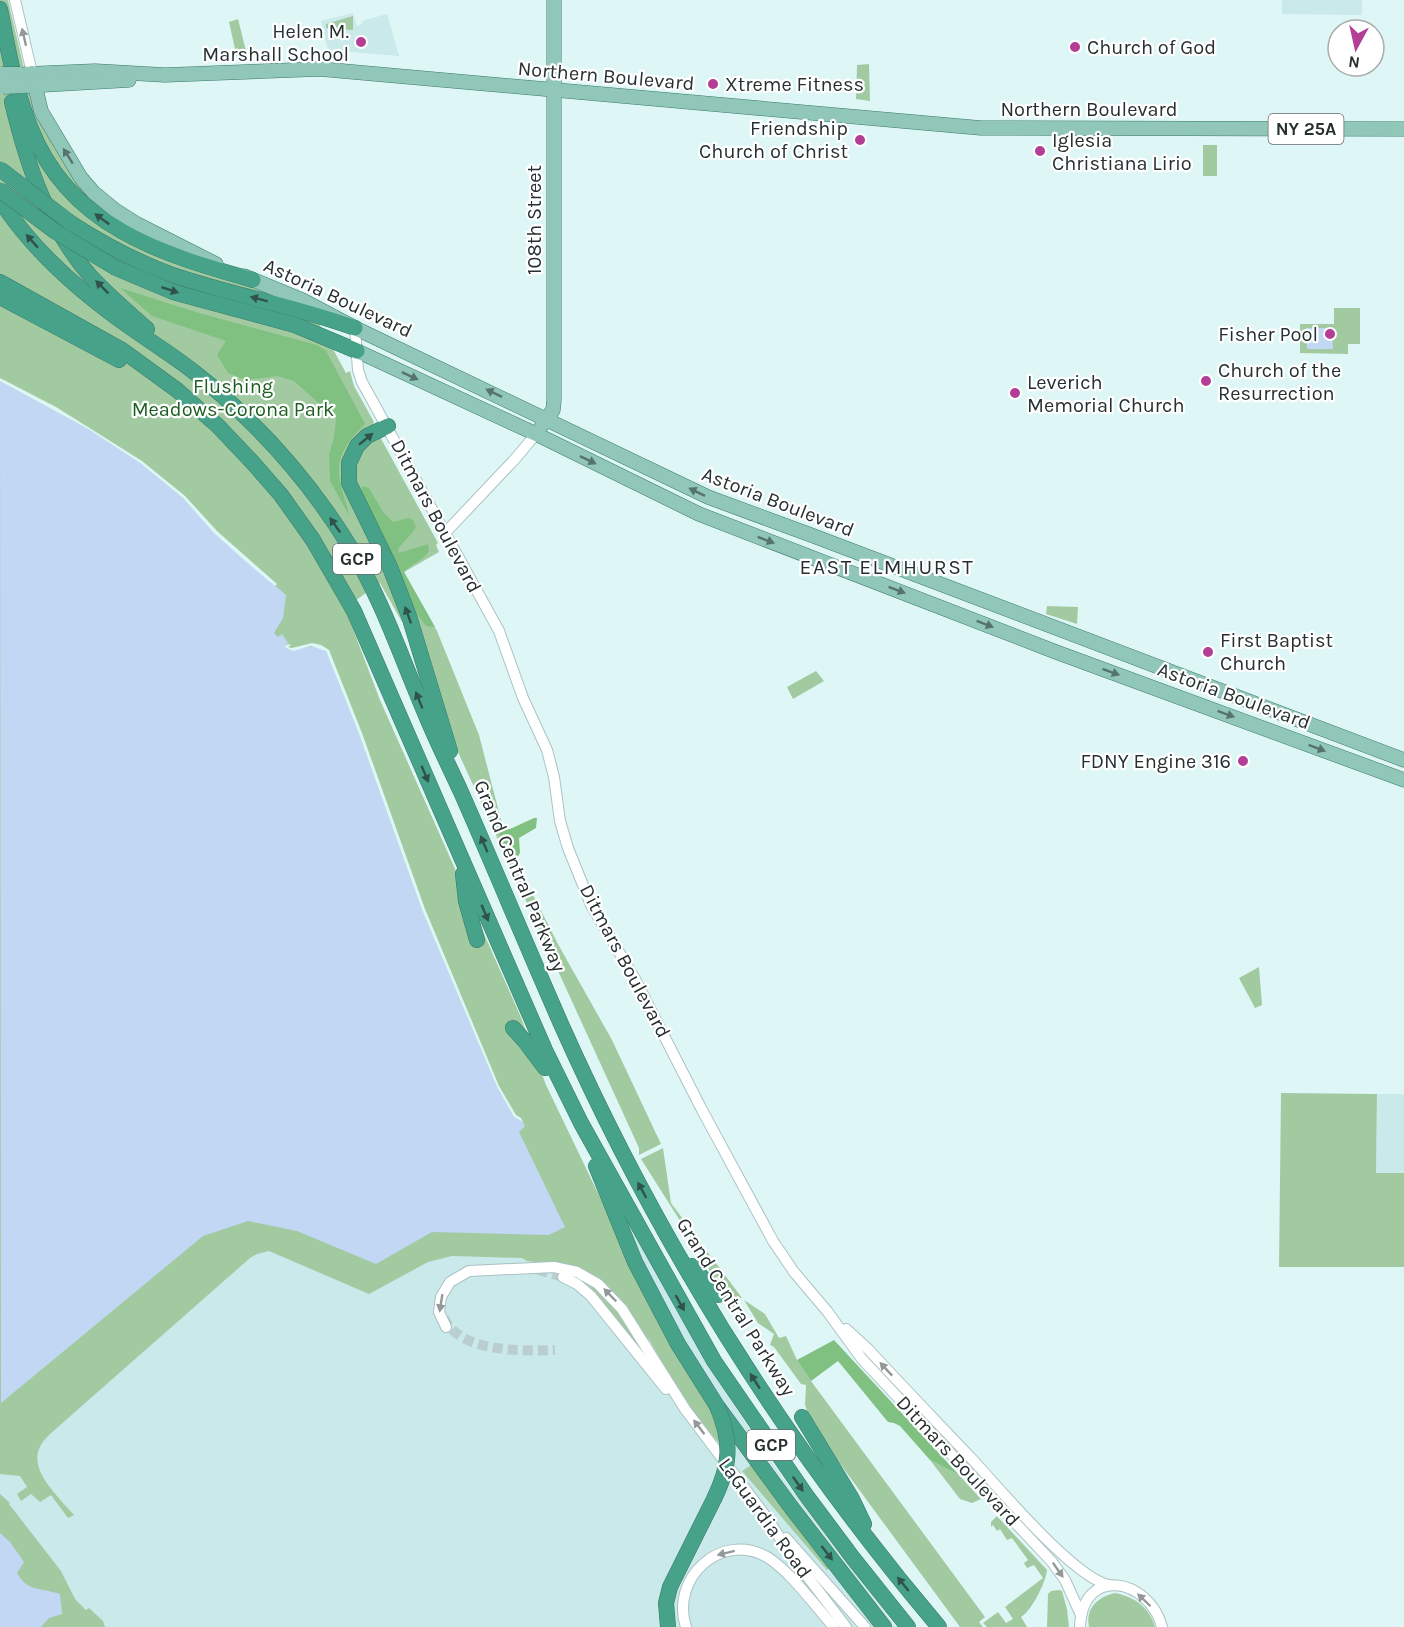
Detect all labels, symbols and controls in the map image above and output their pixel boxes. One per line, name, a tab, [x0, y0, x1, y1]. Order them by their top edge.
north arrow	[1326, 18, 1386, 78]
place label: Helen M. Marshall School	[202, 20, 349, 66]
one-way arrow	[19, 27, 28, 46]
marker: Helen M. Marshall School	[354, 35, 368, 49]
place label: Church of God	[1087, 36, 1216, 59]
marker: Church of God	[1068, 40, 1082, 54]
text: N	[1347, 52, 1361, 73]
street label: Northern Boulevard	[517, 57, 695, 95]
place label: Xtreme Fitness	[725, 73, 864, 96]
marker: Xtreme Fitness	[706, 77, 720, 91]
street label: Northern Boulevard	[1000, 98, 1178, 121]
road number: NY 25A	[1268, 114, 1344, 144]
place label: Friendship Church of Christ	[699, 117, 848, 163]
place label: Iglesia Christiana Lirio	[1052, 129, 1192, 175]
marker: Friendship Church of Christ	[853, 133, 867, 147]
marker: Iglesia Christiana Lirio	[1033, 144, 1047, 158]
one-way arrow	[63, 148, 74, 164]
street label: 108th Street	[523, 165, 546, 275]
one-way arrow	[94, 213, 110, 225]
one-way arrow	[25, 233, 38, 248]
street label: Astoria Boulevard	[260, 254, 416, 342]
one-way arrow	[94, 280, 109, 294]
one-way arrow	[162, 286, 180, 296]
one-way arrow	[250, 293, 268, 303]
place label: Fisher Pool	[1218, 323, 1318, 346]
marker: Fisher Pool	[1323, 327, 1337, 341]
place label: Church of the Resurrection	[1218, 359, 1341, 405]
one-way arrow	[402, 371, 419, 380]
place label: Leverich Memorial Church	[1027, 371, 1184, 417]
marker: Church of the Resurrection	[1199, 374, 1213, 388]
park label: Flushing Meadows-Corona Park	[132, 375, 334, 421]
marker: Leverich Memorial Church	[1008, 386, 1022, 400]
one-way arrow	[486, 389, 503, 398]
one-way arrow	[358, 433, 374, 445]
street label: Ditmars Boulevard	[386, 435, 486, 597]
one-way arrow	[580, 455, 597, 465]
street label: Astoria Boulevard	[699, 462, 857, 542]
one-way arrow	[689, 487, 706, 497]
one-way arrow	[329, 517, 341, 533]
one-way arrow	[757, 536, 775, 545]
road number: GCP	[333, 544, 381, 574]
district label: EAST ELMHURST	[800, 555, 974, 579]
one-way arrow	[888, 586, 906, 595]
one-way arrow	[403, 605, 413, 623]
one-way arrow	[976, 619, 994, 629]
place label: First Baptist Church	[1220, 629, 1334, 675]
marker: First Baptist Church	[1201, 645, 1215, 659]
street label: Astoria Boulevard	[1154, 658, 1314, 734]
one-way arrow	[1102, 667, 1120, 677]
one-way arrow	[414, 690, 424, 708]
one-way arrow	[1217, 709, 1235, 719]
one-way arrow	[1308, 743, 1326, 753]
place label: FDNY Engine 316	[1080, 750, 1231, 773]
marker: FDNY Engine 316	[1236, 754, 1250, 768]
one-way arrow	[420, 765, 430, 783]
street label: Grand Central Parkway	[469, 777, 571, 975]
one-way arrow	[479, 836, 488, 853]
street label: Ditmars Boulevard	[575, 880, 675, 1042]
one-way arrow	[481, 904, 490, 922]
one-way arrow	[637, 1182, 647, 1199]
street label: Grand Central Parkway	[672, 1214, 800, 1400]
one-way arrow	[603, 1288, 617, 1302]
one-way arrow	[437, 1294, 446, 1313]
one-way arrow	[675, 1294, 685, 1311]
one-way arrow	[879, 1361, 893, 1376]
one-way arrow	[750, 1373, 761, 1389]
street label: Ditmars Boulevard	[891, 1391, 1025, 1531]
one-way arrow	[692, 1419, 705, 1435]
road number: GCP	[747, 1430, 795, 1460]
street label: LaGuardia Road	[714, 1453, 816, 1583]
one-way arrow	[792, 1475, 804, 1491]
one-way arrow	[820, 1545, 833, 1561]
one-way arrow	[717, 1549, 735, 1558]
one-way arrow	[1052, 1561, 1064, 1577]
one-way arrow	[896, 1576, 909, 1592]
one-way arrow	[1137, 1593, 1152, 1607]

